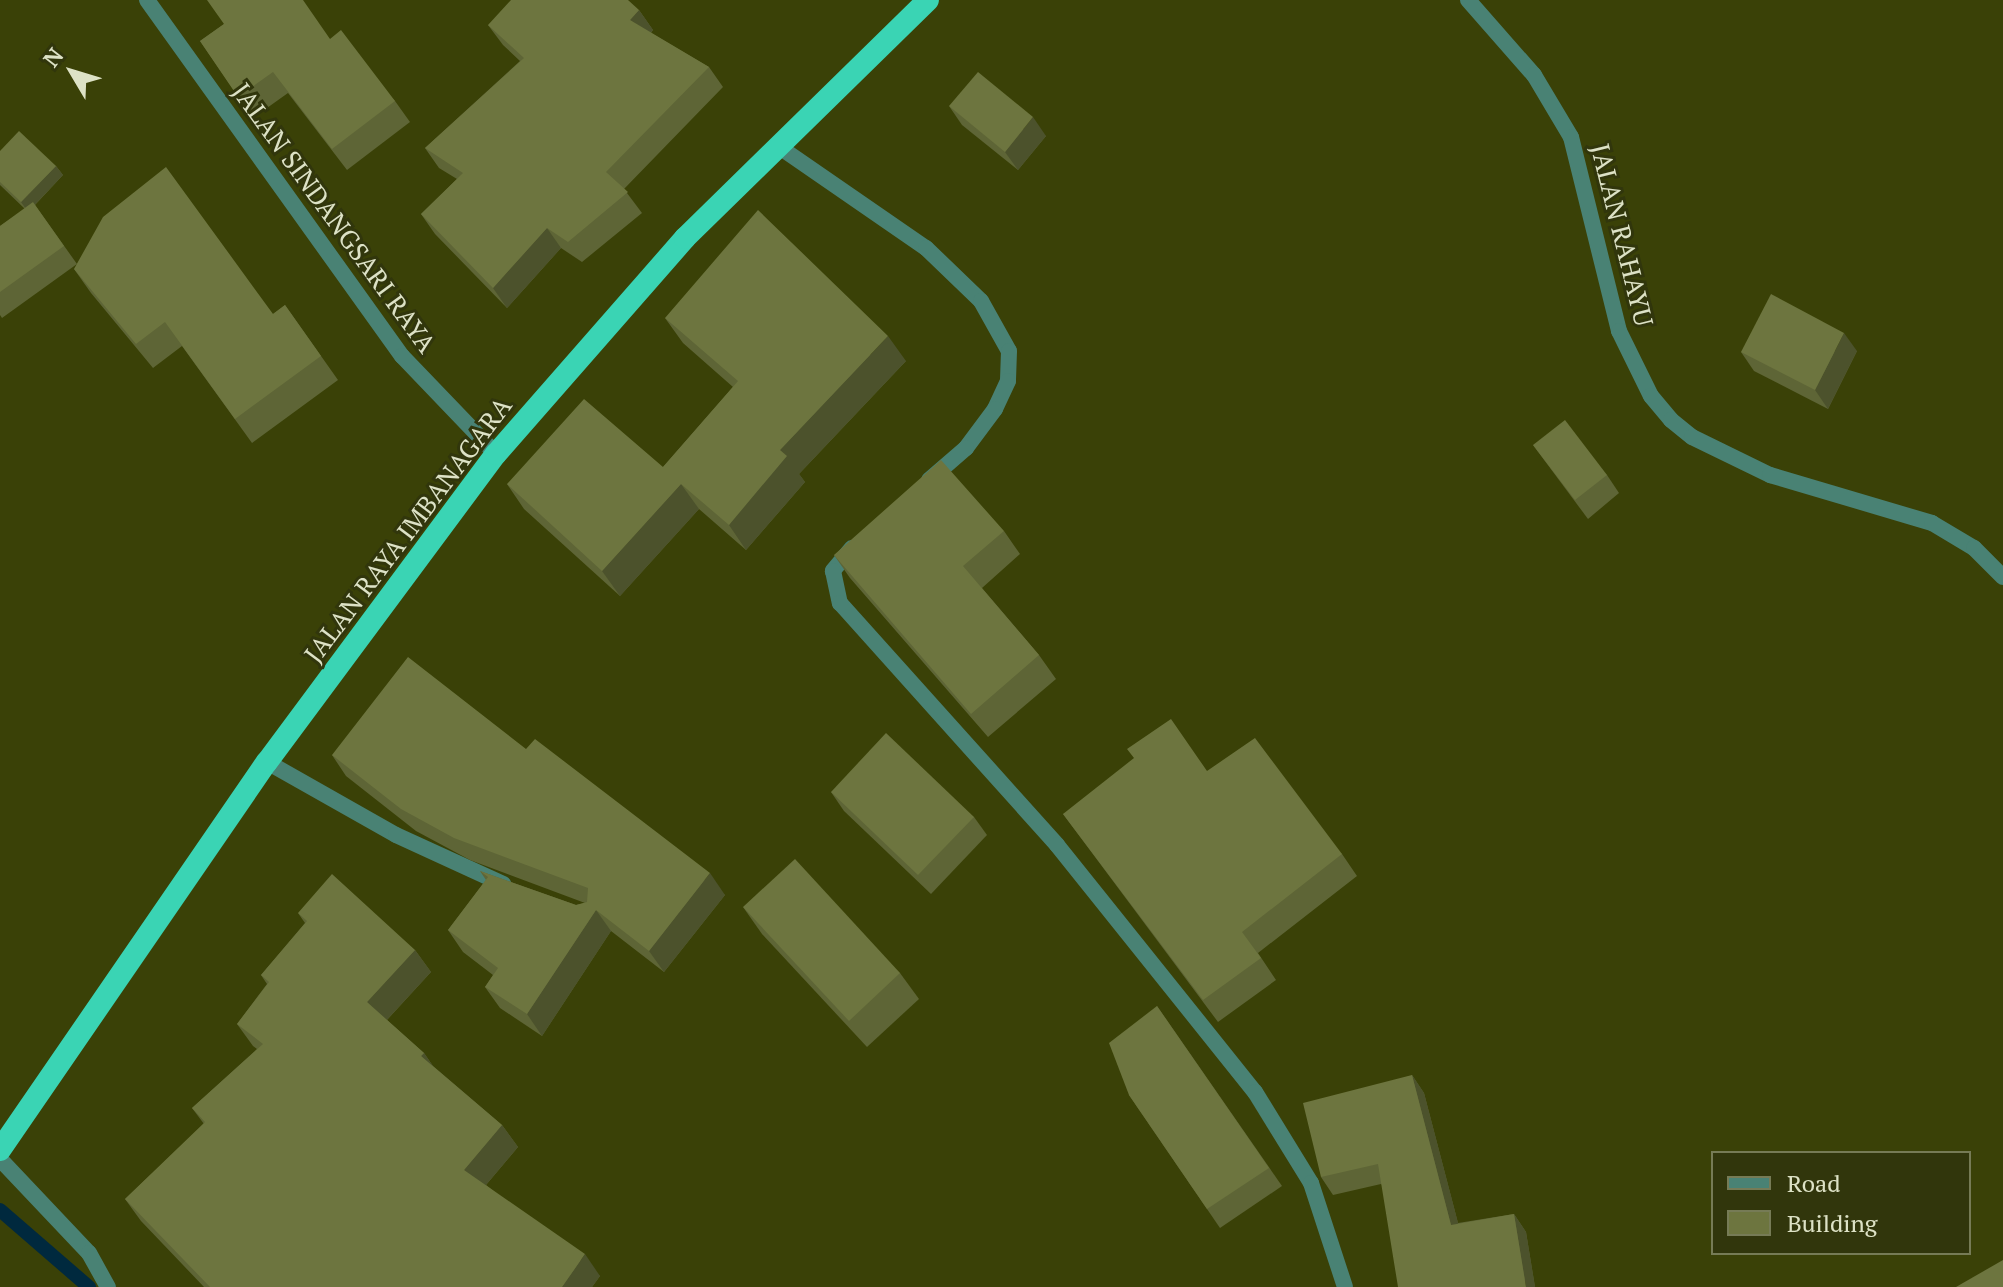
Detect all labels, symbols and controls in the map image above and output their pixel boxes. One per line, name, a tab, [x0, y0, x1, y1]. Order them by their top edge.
north arrow	[32, 32, 112, 112]
text: N	[36, 41, 69, 72]
street label: JALAN SINDANGSARI RAYA	[226, 77, 442, 359]
street label: JALAN RAHAYU	[1584, 141, 1660, 329]
street label: JALAN RAYA IMBANAGARA	[298, 391, 518, 669]
legend	[1711, 1151, 1971, 1255]
text: Road	[1787, 1167, 1841, 1199]
text: Building	[1787, 1207, 1877, 1239]

